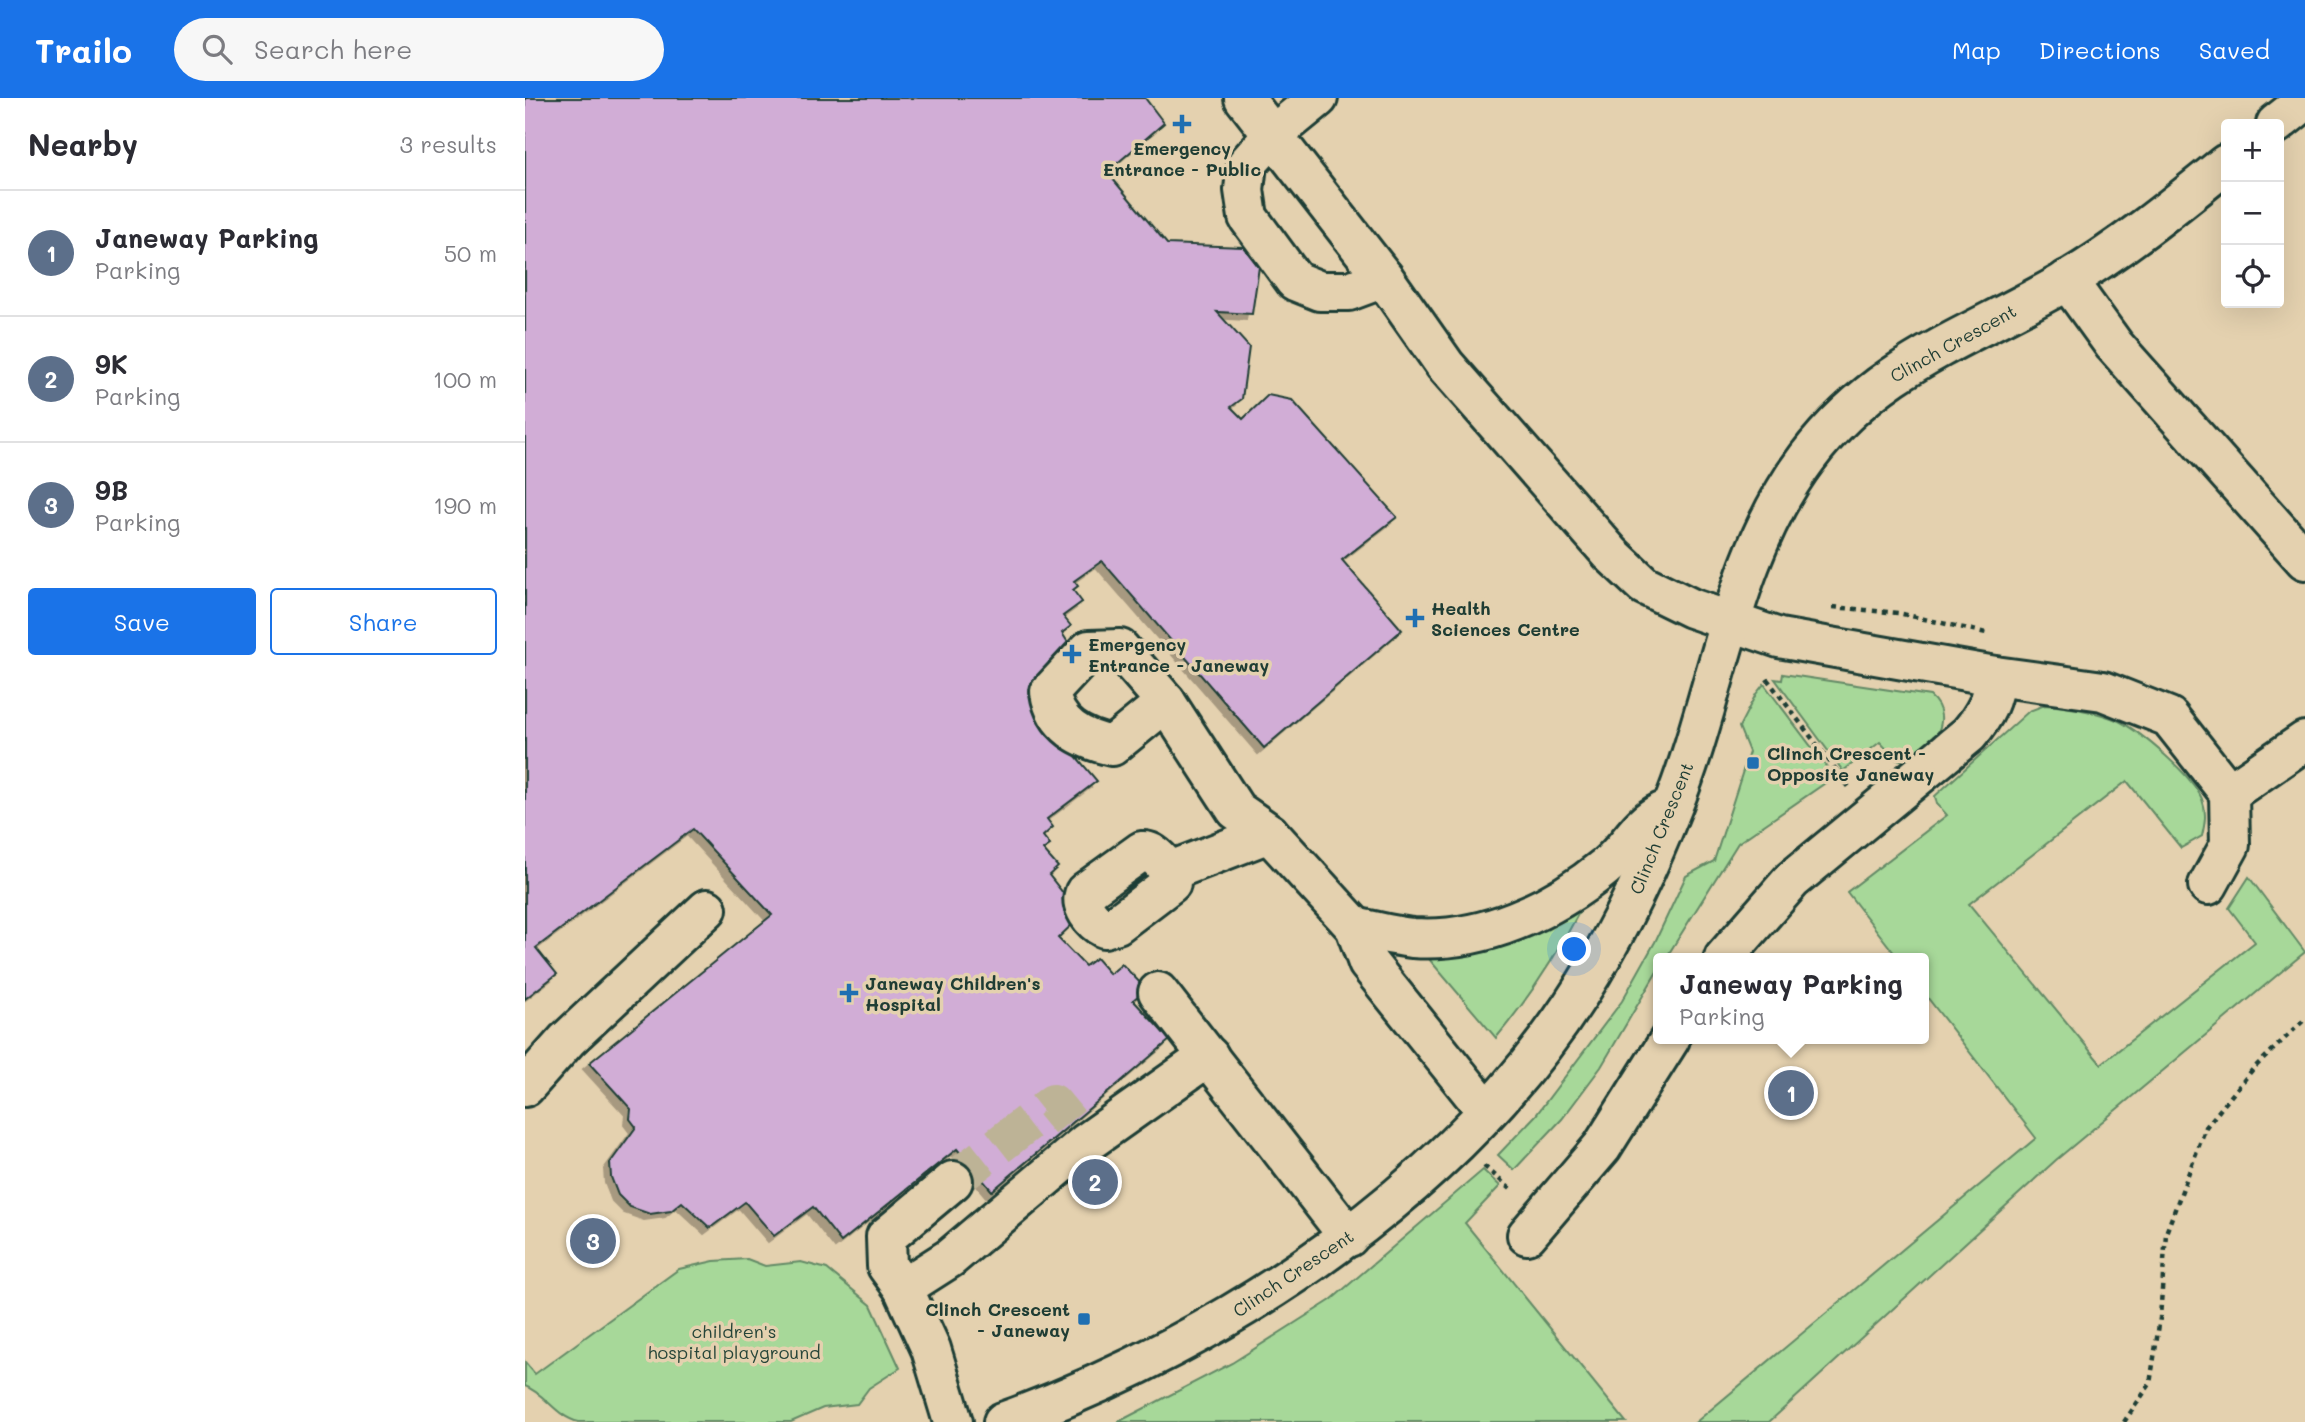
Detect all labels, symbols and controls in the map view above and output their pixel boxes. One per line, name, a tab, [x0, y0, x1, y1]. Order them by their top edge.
search box	[174, 18, 664, 81]
text: Trailo	[35, 28, 132, 71]
icon: search	[198, 30, 236, 68]
text: Search here	[254, 32, 412, 66]
text: Map	[1952, 34, 2001, 65]
text: Directions	[2039, 34, 2161, 65]
text: Saved	[2199, 34, 2270, 65]
marker: Emergency Entrance - Public	[1172, 114, 1192, 134]
map controls	[2221, 119, 2284, 308]
button: +	[2221, 119, 2284, 182]
text: Nearby	[28, 124, 138, 164]
text: 3 results	[400, 129, 497, 159]
place label: Emergency Entrance - Public	[1103, 136, 1261, 181]
button: −	[2221, 182, 2284, 245]
text: Janeway Parking	[95, 221, 318, 255]
text: 1	[46, 238, 56, 268]
text: 50 m	[444, 238, 497, 268]
button: locate	[2221, 245, 2284, 308]
text: Parking	[95, 255, 180, 285]
street label: Clinch Crescent	[1886, 298, 2020, 388]
text: 9K	[95, 347, 128, 381]
text: 2	[45, 364, 57, 394]
text: 100 m	[433, 364, 497, 394]
text: Parking	[95, 381, 180, 411]
text: 9B	[95, 473, 128, 507]
text: 3	[44, 490, 58, 520]
text: 190 m	[433, 490, 497, 520]
text: Parking	[95, 507, 180, 537]
button: Save	[28, 588, 256, 655]
button: Share	[270, 588, 497, 655]
place label: Health Sciences Centre	[1431, 596, 1580, 641]
marker: Health Sciences Centre	[1405, 608, 1425, 628]
place label: Emergency Entrance - Janeway	[1088, 632, 1270, 677]
marker: Emergency Entrance - Janeway	[1062, 644, 1082, 664]
place label: Clinch Crescent - Opposite Janeway	[1767, 741, 1934, 786]
marker: Clinch Crescent - Opposite Janeway	[1745, 755, 1761, 771]
street label: Clinch Crescent	[1624, 758, 1698, 898]
your location	[1557, 932, 1591, 966]
popup	[1653, 953, 1929, 1044]
text: Janeway Parking	[1679, 967, 1903, 1001]
place label: Janeway Children's Hospital	[865, 971, 1041, 1016]
marker: Janeway Children's Hospital	[839, 983, 859, 1003]
text: Parking	[1679, 1001, 1765, 1031]
pin: 1	[1768, 1067, 1814, 1119]
pin: 2	[1072, 1156, 1118, 1208]
pin: 3	[570, 1215, 616, 1267]
street label: Clinch Crescent	[1228, 1224, 1358, 1322]
place label: Clinch Crescent - Janeway	[925, 1297, 1070, 1342]
marker: Clinch Crescent - Janeway	[1076, 1311, 1092, 1327]
park label: children's hospital playground	[647, 1319, 821, 1364]

